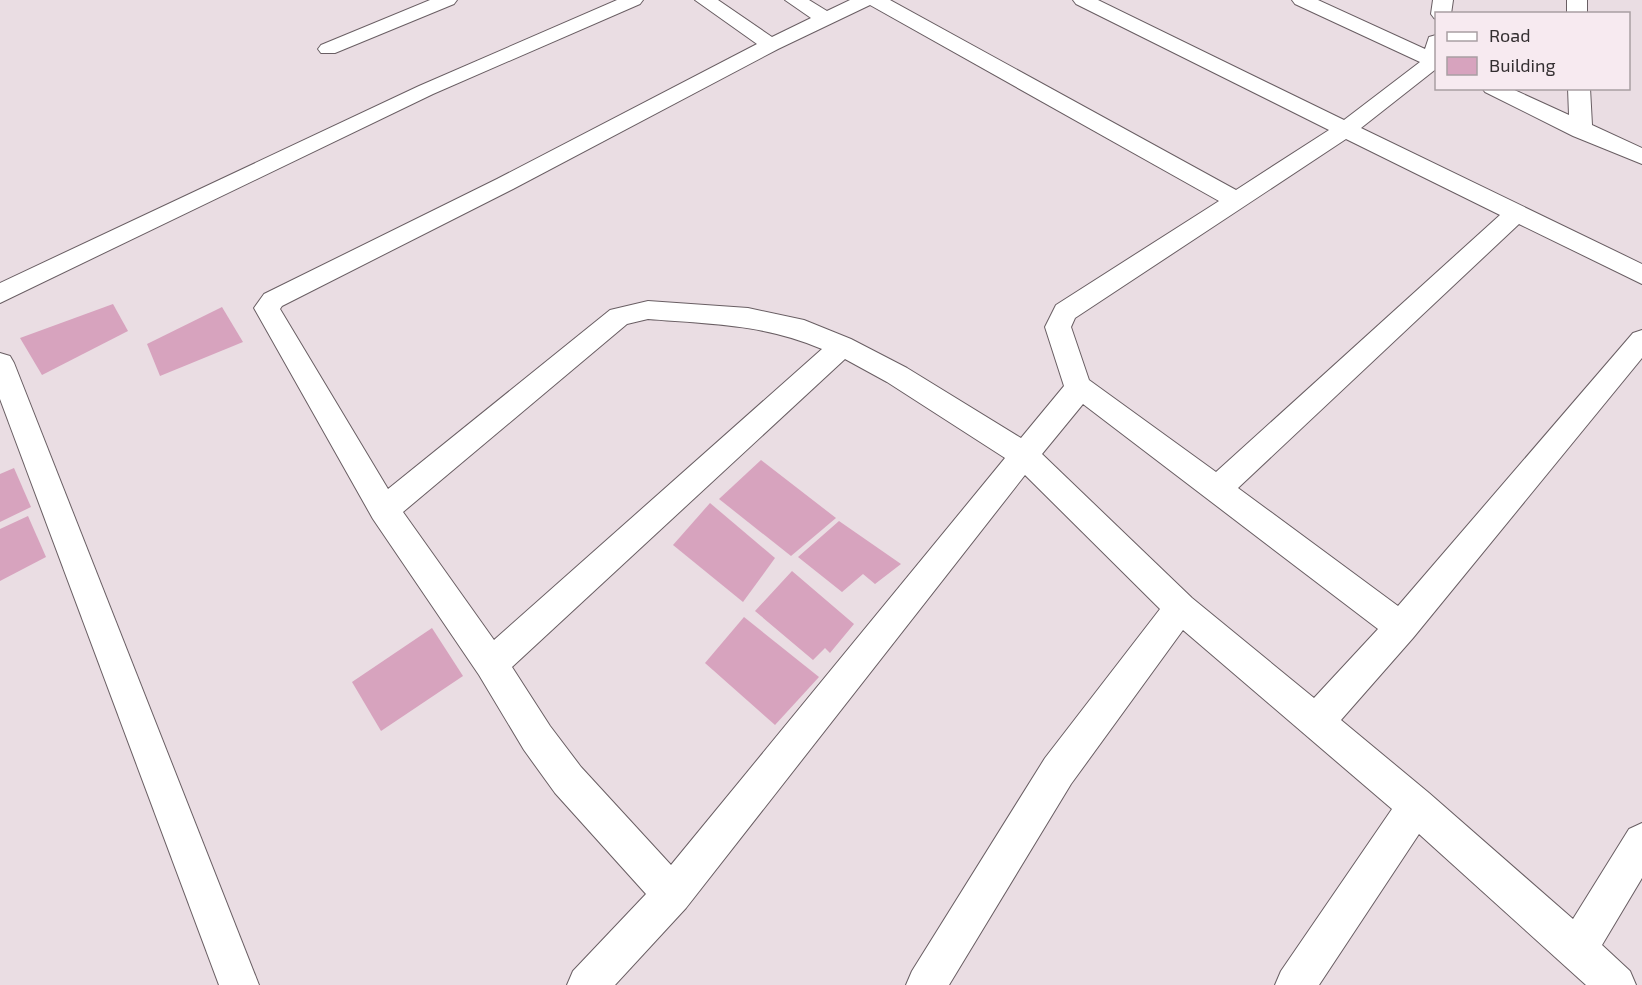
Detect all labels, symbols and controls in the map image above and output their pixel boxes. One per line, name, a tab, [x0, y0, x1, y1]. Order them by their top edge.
legend	[1435, 12, 1630, 90]
text: Road	[1489, 24, 1530, 46]
text: Building	[1489, 54, 1556, 76]

